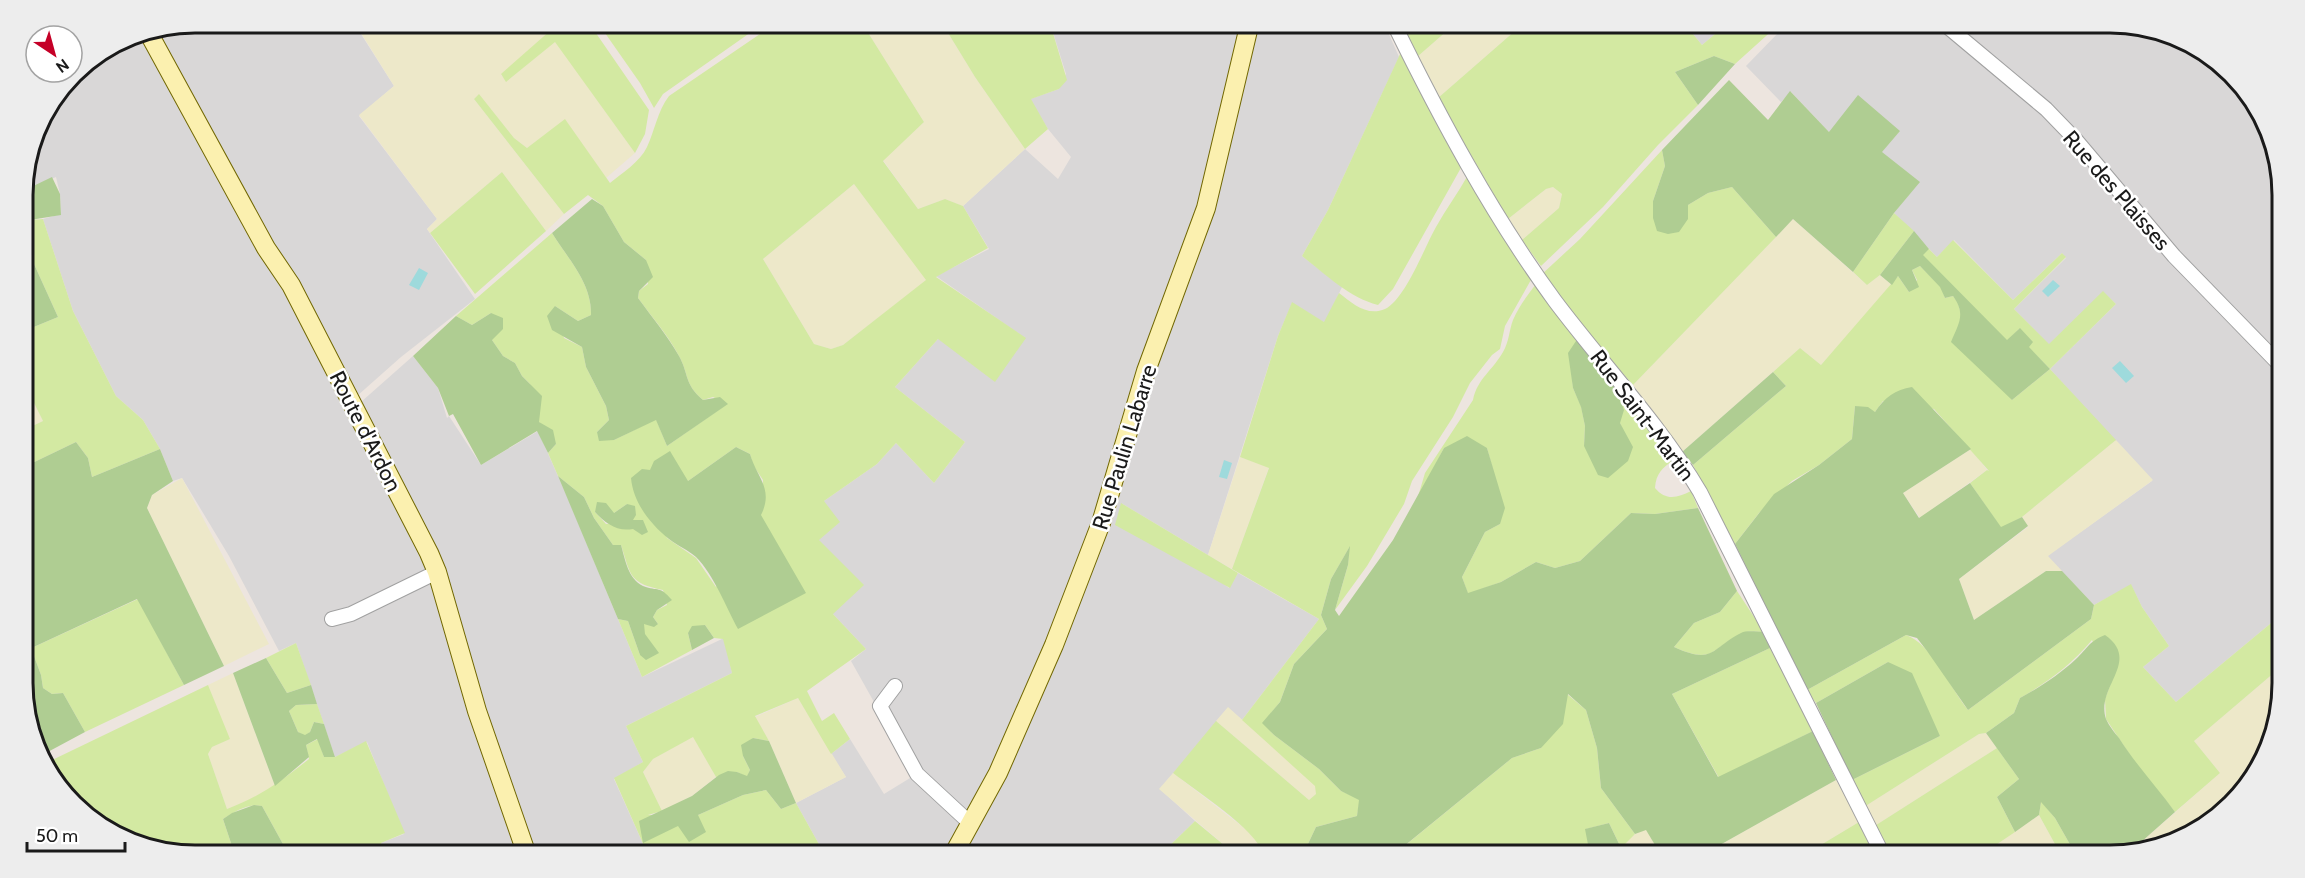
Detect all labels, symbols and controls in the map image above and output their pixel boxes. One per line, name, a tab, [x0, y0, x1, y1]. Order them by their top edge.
north arrow	[24, 24, 84, 84]
text: N	[52, 55, 73, 77]
street label: Rue des Plaisses	[2057, 125, 2176, 256]
street label: Rue Saint-Martin	[1584, 344, 1701, 486]
street label: Rue Paulin Labarre	[1087, 361, 1162, 533]
street label: Route d'Ardon	[324, 366, 408, 496]
scale bar	[27, 815, 124, 853]
text: 50 m	[36, 825, 78, 847]

